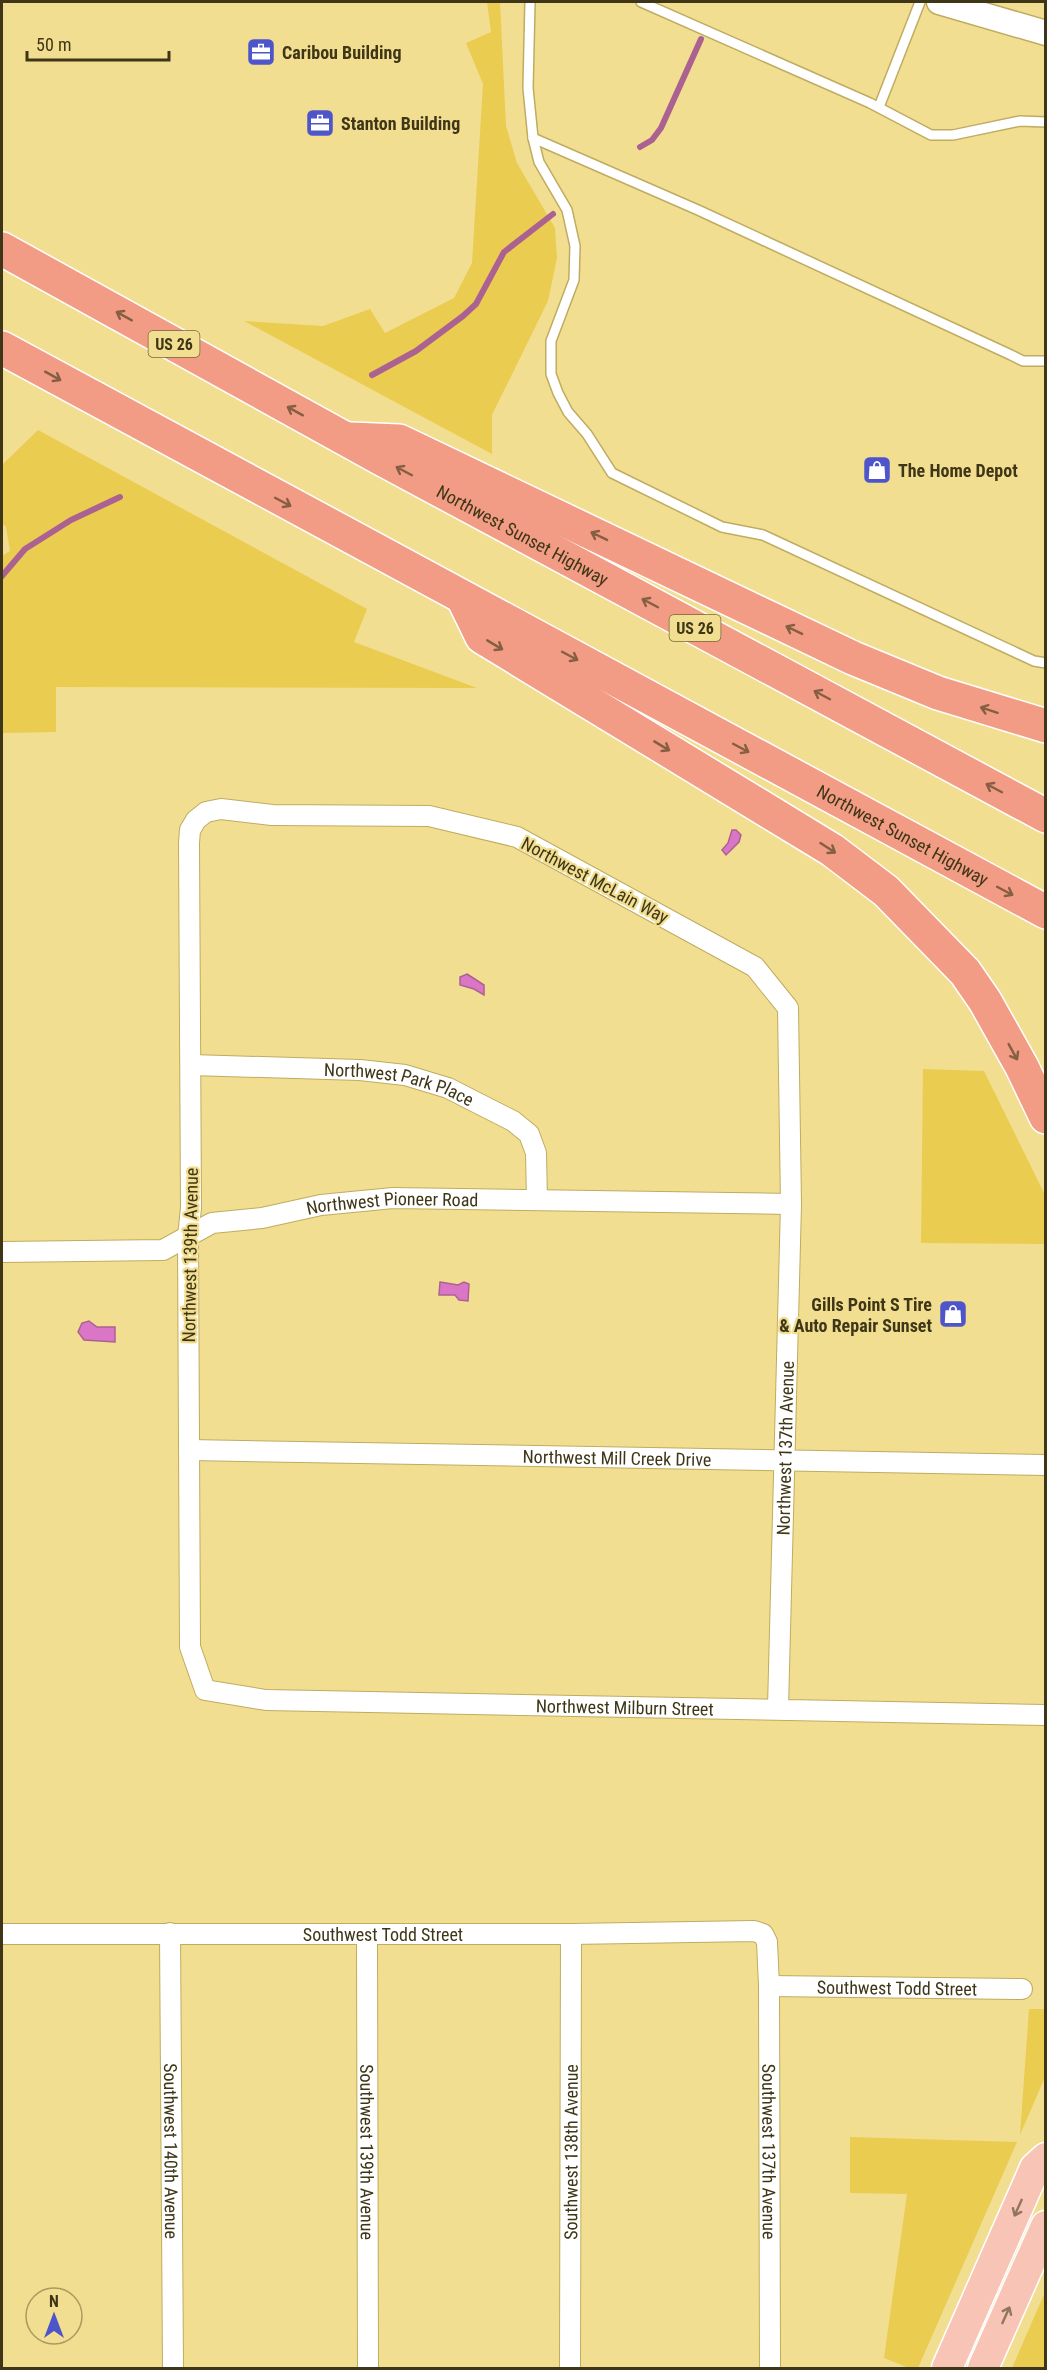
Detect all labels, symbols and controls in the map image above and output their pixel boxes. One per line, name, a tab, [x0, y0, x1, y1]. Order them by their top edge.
scale bar	[27, 24, 170, 62]
text: 50 m	[36, 34, 71, 55]
office icon: Caribou Building	[245, 36, 277, 68]
place label: Caribou Building	[282, 42, 402, 63]
office icon: Stanton Building	[304, 107, 336, 139]
place label: Stanton Building	[341, 113, 460, 134]
one-way arrow	[116, 310, 133, 322]
road number: US 26	[148, 331, 200, 357]
one-way arrow	[44, 370, 61, 382]
one-way arrow	[286, 405, 304, 416]
shop icon: The Home Depot	[861, 454, 893, 486]
place label: The Home Depot	[898, 460, 1018, 481]
one-way arrow	[396, 465, 414, 476]
street label: Northwest Sunset Highway	[433, 480, 613, 590]
one-way arrow	[274, 496, 291, 508]
one-way arrow	[591, 530, 609, 542]
one-way arrow	[642, 597, 660, 608]
road number: US 26	[670, 615, 720, 641]
one-way arrow	[786, 623, 804, 635]
one-way arrow	[486, 639, 503, 651]
one-way arrow	[560, 651, 578, 662]
one-way arrow	[814, 689, 832, 700]
one-way arrow	[980, 704, 999, 715]
one-way arrow	[653, 740, 670, 752]
one-way arrow	[732, 742, 749, 754]
street label: Northwest Sunset Highway	[814, 780, 993, 890]
one-way arrow	[986, 782, 1003, 794]
street label: Northwest McLain Way	[518, 832, 673, 928]
one-way arrow	[819, 842, 836, 854]
one-way arrow	[996, 886, 1014, 897]
one-way arrow	[1007, 1043, 1019, 1060]
street label: Northwest Park Place	[324, 1058, 477, 1110]
street label: Northwest 139th Avenue	[178, 1168, 202, 1342]
street label: Northwest Pioneer Road	[304, 1187, 478, 1218]
place label: Gills Point S Tire & Auto Repair Sunset	[779, 1294, 932, 1336]
shop icon: Gills Point S Tire & Auto Repair Sunset	[937, 1298, 969, 1330]
street label: Northwest 137th Avenue	[772, 1361, 797, 1536]
street label: Northwest Mill Creek Drive	[522, 1445, 712, 1470]
street label: Northwest Milburn Street	[536, 1695, 714, 1719]
street label: Southwest Todd Street	[303, 1924, 463, 1945]
street label: Southwest Todd Street	[817, 1976, 977, 1999]
street label: Southwest 140th Avenue	[160, 2063, 183, 2239]
street label: Southwest 139th Avenue	[357, 2064, 378, 2240]
street label: Southwest 138th Avenue	[560, 2064, 581, 2240]
street label: Southwest 137th Avenue	[759, 2064, 780, 2239]
one-way arrow	[1011, 2199, 1023, 2217]
north arrow	[24, 2286, 84, 2346]
text: N	[49, 2292, 59, 2311]
one-way arrow	[1002, 2306, 1013, 2324]

